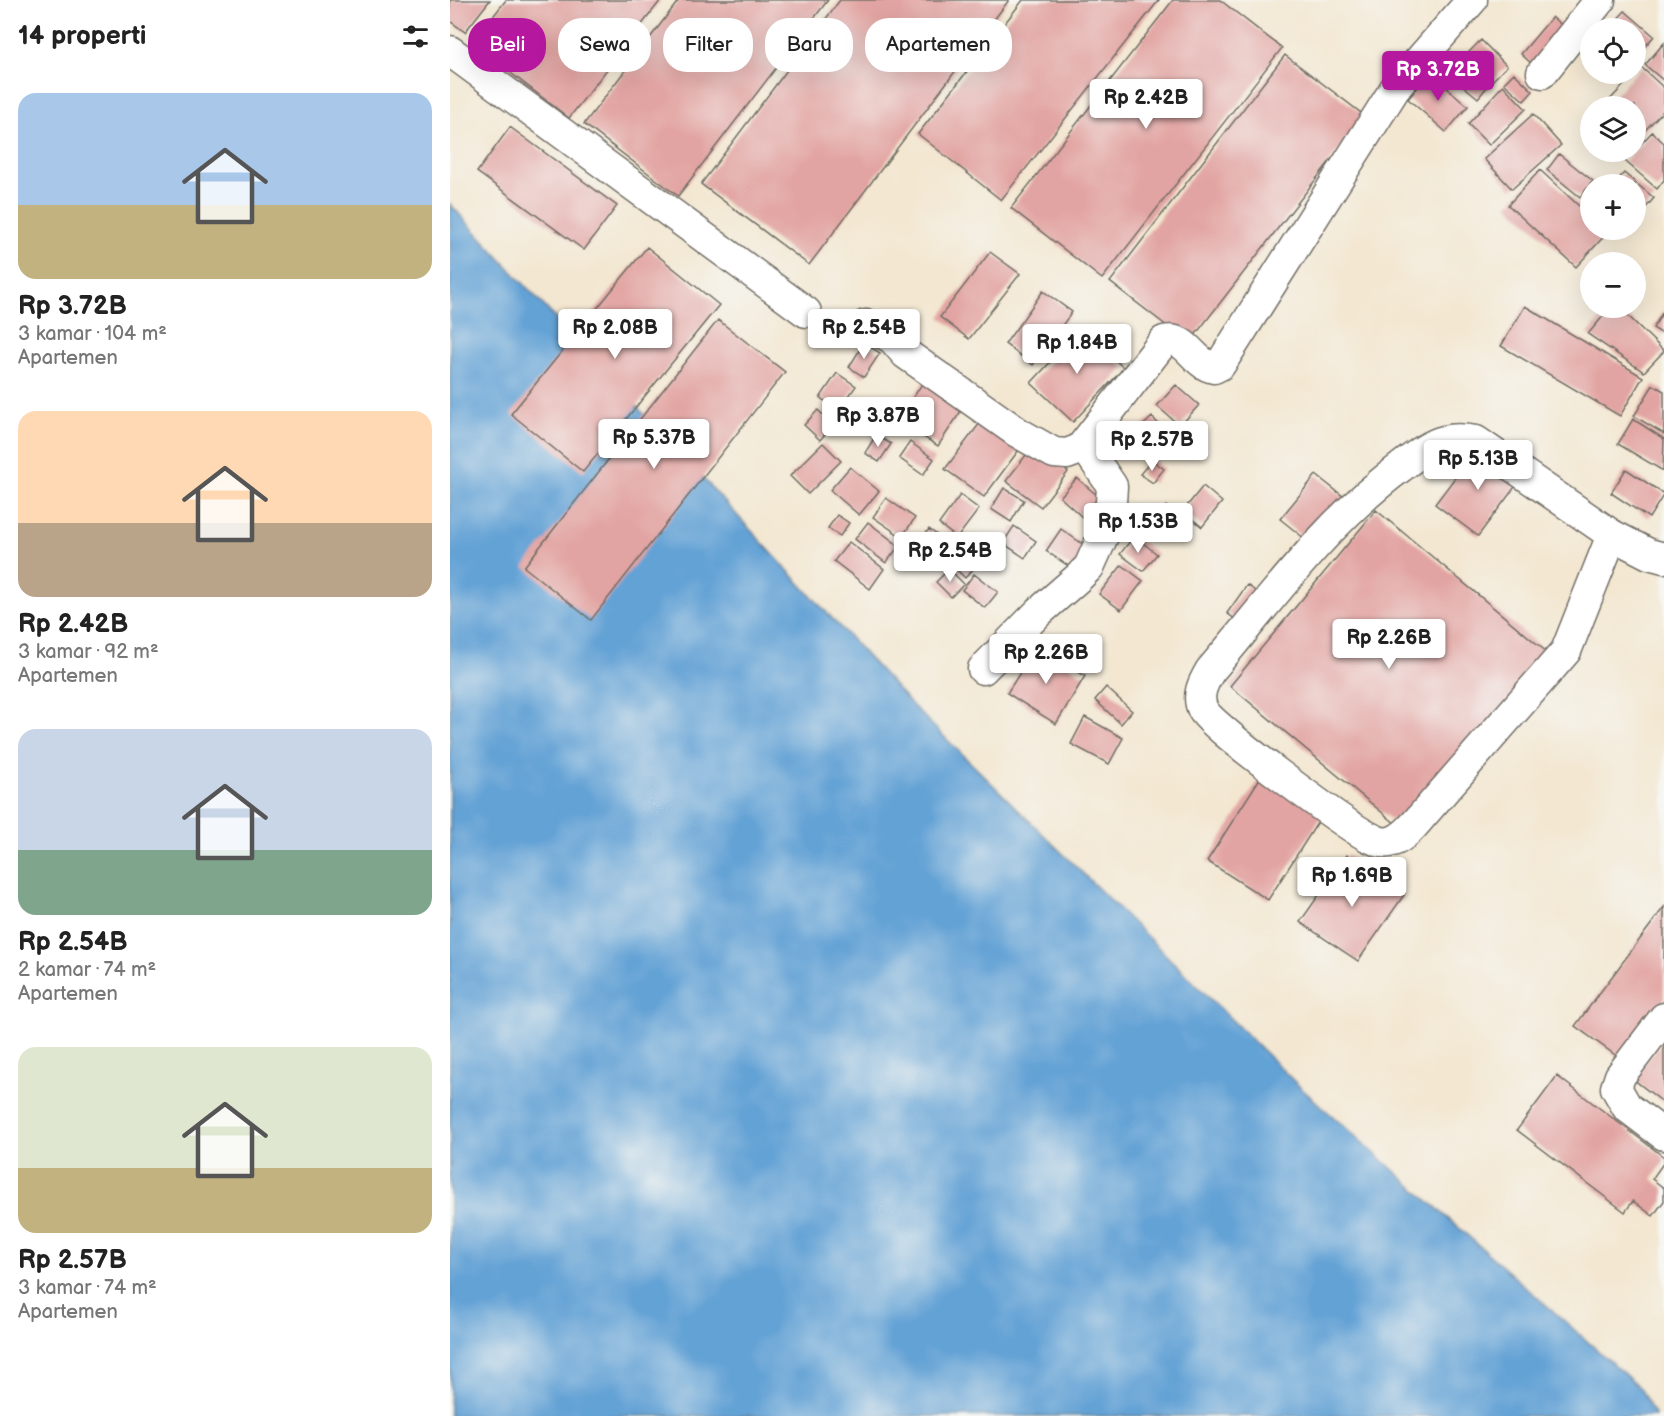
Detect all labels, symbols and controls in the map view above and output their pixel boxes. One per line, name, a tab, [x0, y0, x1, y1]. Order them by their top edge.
chip: Beli	[468, 18, 546, 72]
chip: Sewa	[558, 18, 651, 72]
chip: Filter	[663, 18, 753, 72]
chip: Baru	[765, 18, 853, 72]
chip: Apartemen	[865, 18, 1012, 72]
map controls	[1580, 18, 1646, 318]
button: locate	[1580, 18, 1646, 84]
icon: filters	[399, 20, 432, 53]
text: 14 properti	[18, 21, 147, 52]
pin: Rp 3.72B	[1376, 51, 1500, 102]
text: Rp 3.72B	[1396, 58, 1480, 82]
pin: Rp 2.42B	[1084, 79, 1208, 130]
text: Rp 2.42B	[1104, 86, 1188, 110]
button: layers	[1580, 96, 1646, 162]
icon: home	[171, 132, 279, 240]
button: +	[1580, 174, 1646, 240]
button: −	[1580, 252, 1646, 318]
text: Rp 3.72B	[18, 291, 127, 322]
pin: Rp 2.08B	[553, 309, 677, 360]
pin: Rp 2.54B	[802, 309, 926, 360]
text: Rp 2.08B	[572, 316, 658, 340]
text: Rp 2.54B	[822, 316, 906, 340]
text: 3 kamar · 104 m²	[18, 322, 167, 346]
pin: Rp 1.84B	[1015, 324, 1139, 375]
text: Rp 1.84B	[1036, 331, 1118, 355]
text: Apartemen	[18, 346, 118, 370]
pin: Rp 3.87B	[816, 397, 940, 448]
text: Rp 3.87B	[836, 404, 920, 428]
pin: Rp 5.37B	[592, 419, 716, 470]
pin: Rp 2.57B	[1090, 421, 1214, 472]
text: Rp 5.37B	[612, 426, 696, 450]
text: Rp 2.57B	[1110, 428, 1194, 452]
pin: Rp 5.13B	[1416, 440, 1540, 491]
text: Rp 5.13B	[1438, 447, 1518, 471]
icon: home	[171, 450, 279, 558]
pin: Rp 1.53B	[1076, 503, 1200, 554]
text: Rp 1.53B	[1098, 510, 1178, 534]
pin: Rp 2.54B	[888, 532, 1012, 583]
text: Rp 2.54B	[908, 539, 992, 563]
text: Rp 2.42B	[18, 609, 128, 640]
pin: Rp 2.26B	[1327, 619, 1451, 670]
text: Rp 2.26B	[1346, 626, 1432, 650]
pin: Rp 2.26B	[984, 634, 1108, 685]
text: 3 kamar · 92 m²	[18, 640, 159, 664]
text: Rp 2.26B	[1003, 641, 1089, 665]
text: Apartemen	[18, 664, 118, 688]
icon: home	[171, 768, 279, 876]
pin: Rp 1.69B	[1290, 857, 1414, 908]
text: Rp 1.69B	[1311, 864, 1393, 888]
text: Rp 2.54B	[18, 927, 128, 958]
text: 2 kamar · 74 m²	[18, 958, 156, 982]
text: Apartemen	[18, 982, 118, 1006]
icon: home	[171, 1086, 279, 1194]
text: Rp 2.57B	[18, 1245, 127, 1276]
text: 3 kamar · 74 m²	[18, 1276, 157, 1300]
text: Apartemen	[18, 1300, 118, 1324]

